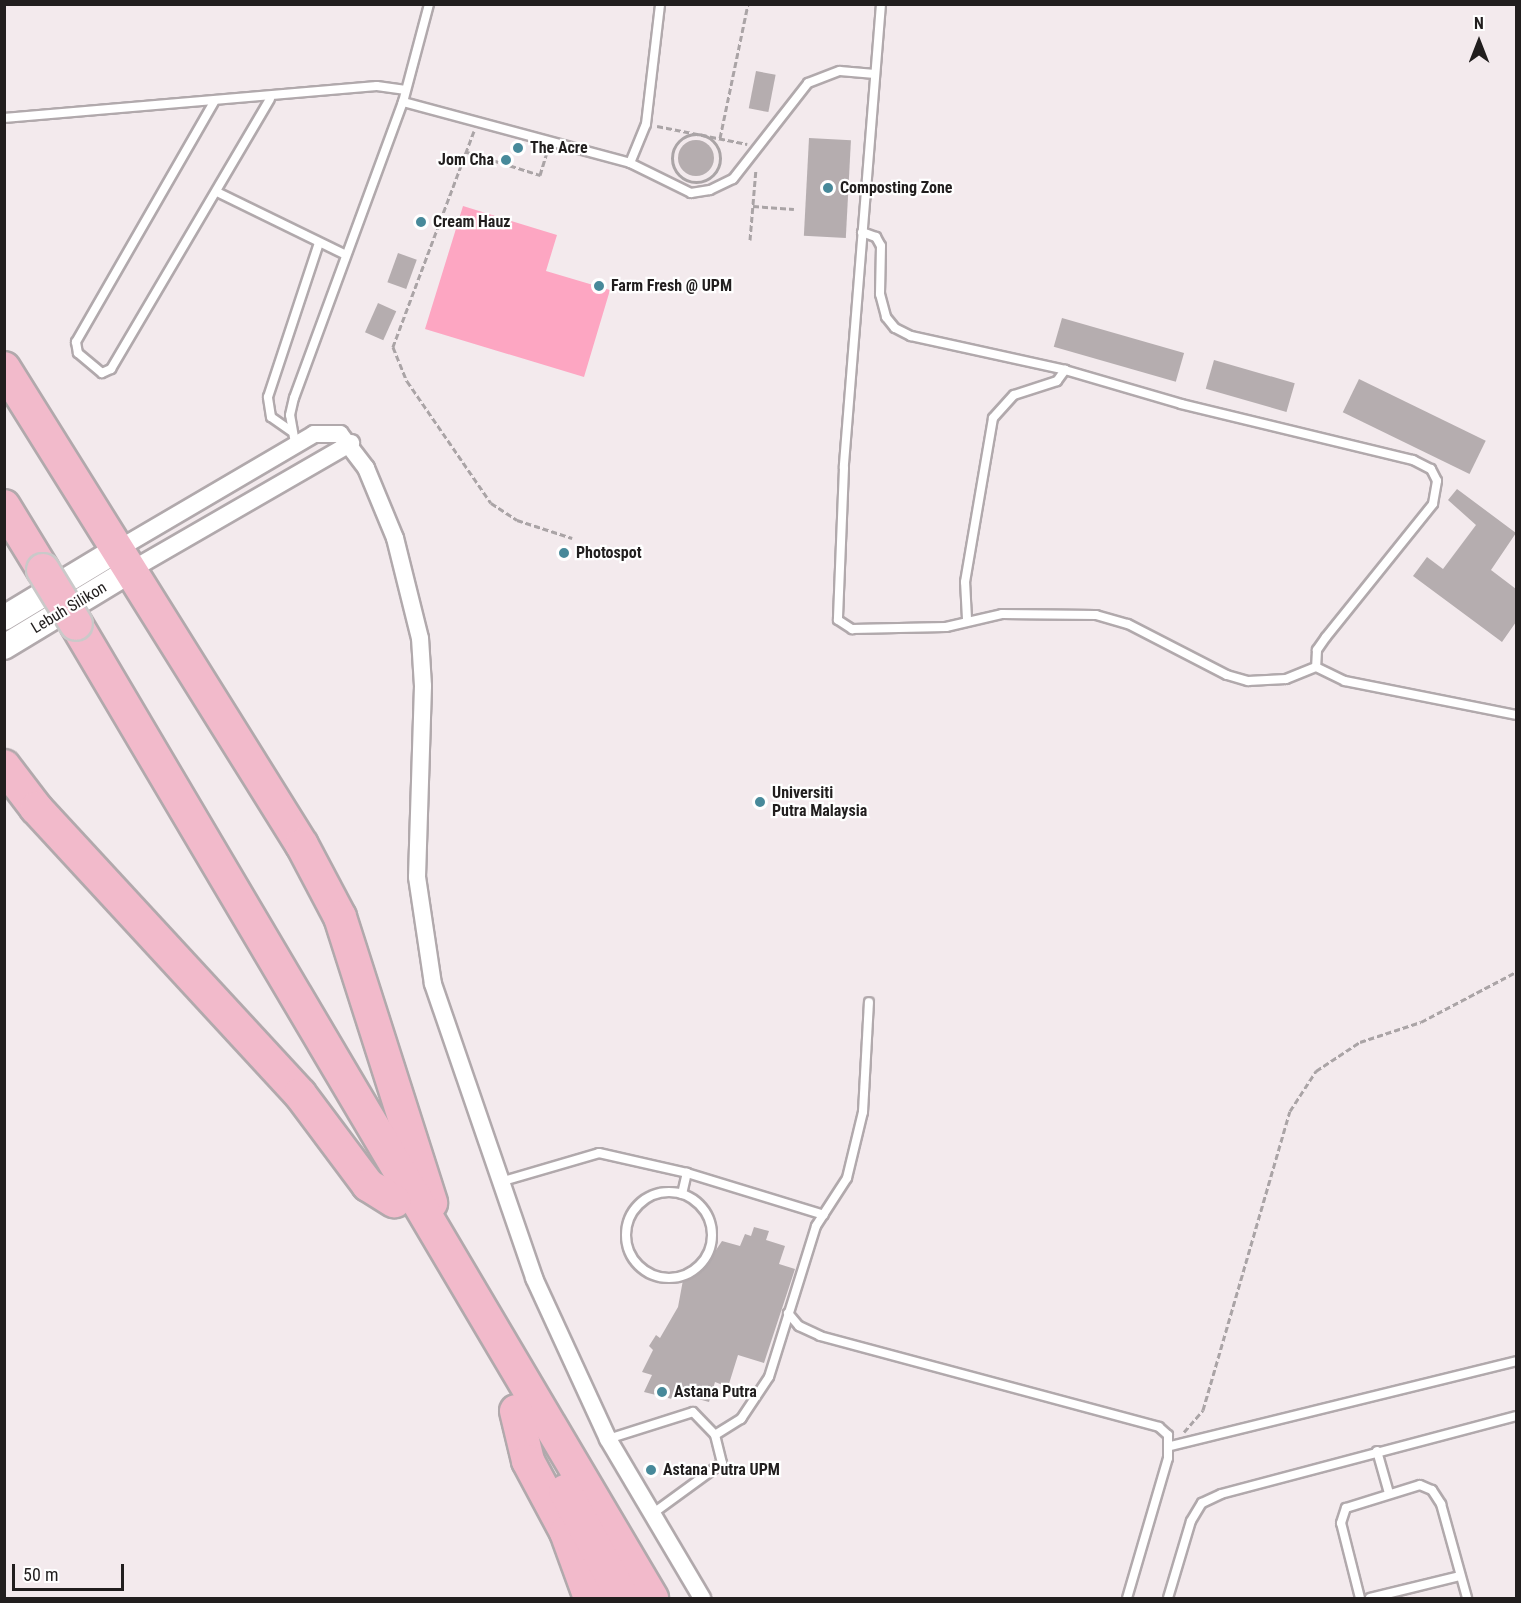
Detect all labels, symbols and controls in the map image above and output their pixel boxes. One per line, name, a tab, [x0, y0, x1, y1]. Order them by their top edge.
north arrow	[1449, 12, 1509, 72]
text: N	[1474, 14, 1484, 33]
place label: The Acre	[530, 138, 588, 158]
marker: The Acre	[511, 141, 525, 155]
place label: Jom Cha	[438, 150, 494, 170]
marker: Jom Cha	[499, 153, 513, 167]
place label: Composting Zone	[840, 178, 952, 198]
marker: Composting Zone	[821, 181, 835, 195]
place label: Cream Hauz	[433, 212, 510, 232]
marker: Cream Hauz	[414, 215, 428, 229]
place label: Farm Fresh @ UPM	[611, 276, 732, 296]
marker: Farm Fresh @ UPM	[592, 279, 606, 293]
place label: Photospot	[576, 543, 642, 563]
marker: Photospot	[557, 546, 571, 560]
street label: Lebuh Silikon	[28, 578, 110, 638]
place label: Universiti Putra Malaysia	[772, 783, 867, 821]
marker: Universiti Putra Malaysia	[753, 795, 767, 809]
place label: Astana Putra	[674, 1382, 757, 1402]
marker: Astana Putra	[655, 1385, 669, 1399]
place label: Astana Putra UPM	[663, 1460, 780, 1480]
marker: Astana Putra UPM	[644, 1463, 658, 1477]
scale bar	[15, 1552, 128, 1590]
text: 50 m	[23, 1564, 58, 1585]

